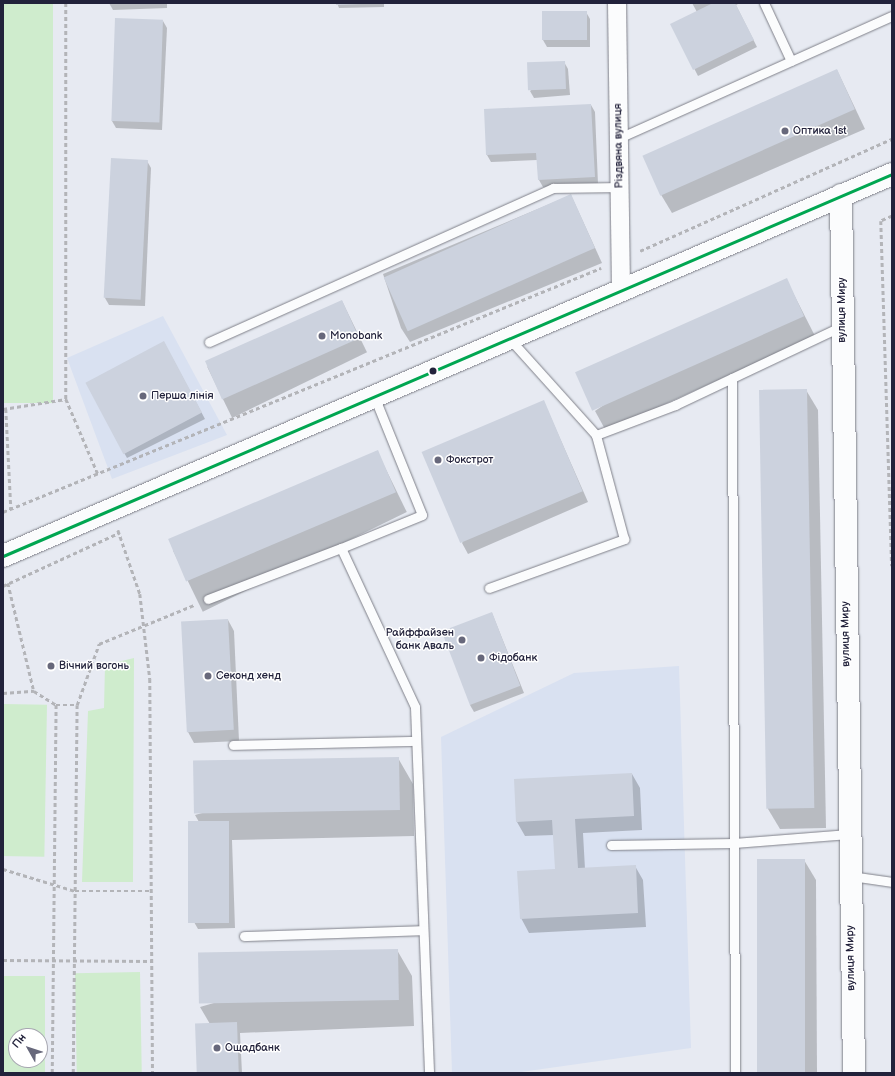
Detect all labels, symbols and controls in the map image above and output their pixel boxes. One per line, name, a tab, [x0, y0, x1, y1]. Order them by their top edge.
street label: Різдвяна вулиця	[612, 103, 626, 189]
place label: Оптика 1st	[793, 124, 847, 138]
marker: Оптика 1st	[780, 126, 790, 136]
street label: вулиця Миру	[835, 277, 849, 343]
place label: Monobank	[330, 329, 382, 343]
marker: Monobank	[317, 331, 327, 341]
unlabelled marker	[428, 366, 438, 376]
place label: Перша лінія	[151, 389, 214, 403]
marker: Перша лінія	[138, 391, 148, 401]
place label: Фокстрот	[446, 453, 493, 467]
marker: Фокстрот	[433, 455, 443, 465]
street label: вулиця Миру	[839, 601, 853, 667]
place label: Райффайзен банк Аваль	[385, 627, 454, 653]
marker: Райффайзен банк Аваль	[457, 635, 467, 645]
place label: Фідобанк	[489, 651, 537, 665]
marker: Фідобанк	[476, 653, 486, 663]
place label: Вічний вогонь	[59, 659, 129, 673]
marker: Вічний вогонь	[46, 661, 56, 671]
place label: Секонд хенд	[216, 669, 281, 683]
marker: Секонд хенд	[203, 671, 213, 681]
street label: вулиця Миру	[844, 925, 858, 991]
north arrow	[8, 1028, 48, 1068]
text: Пн	[9, 1031, 29, 1051]
place label: Ощадбанк	[225, 1041, 280, 1055]
marker: Ощадбанк	[212, 1043, 222, 1053]

